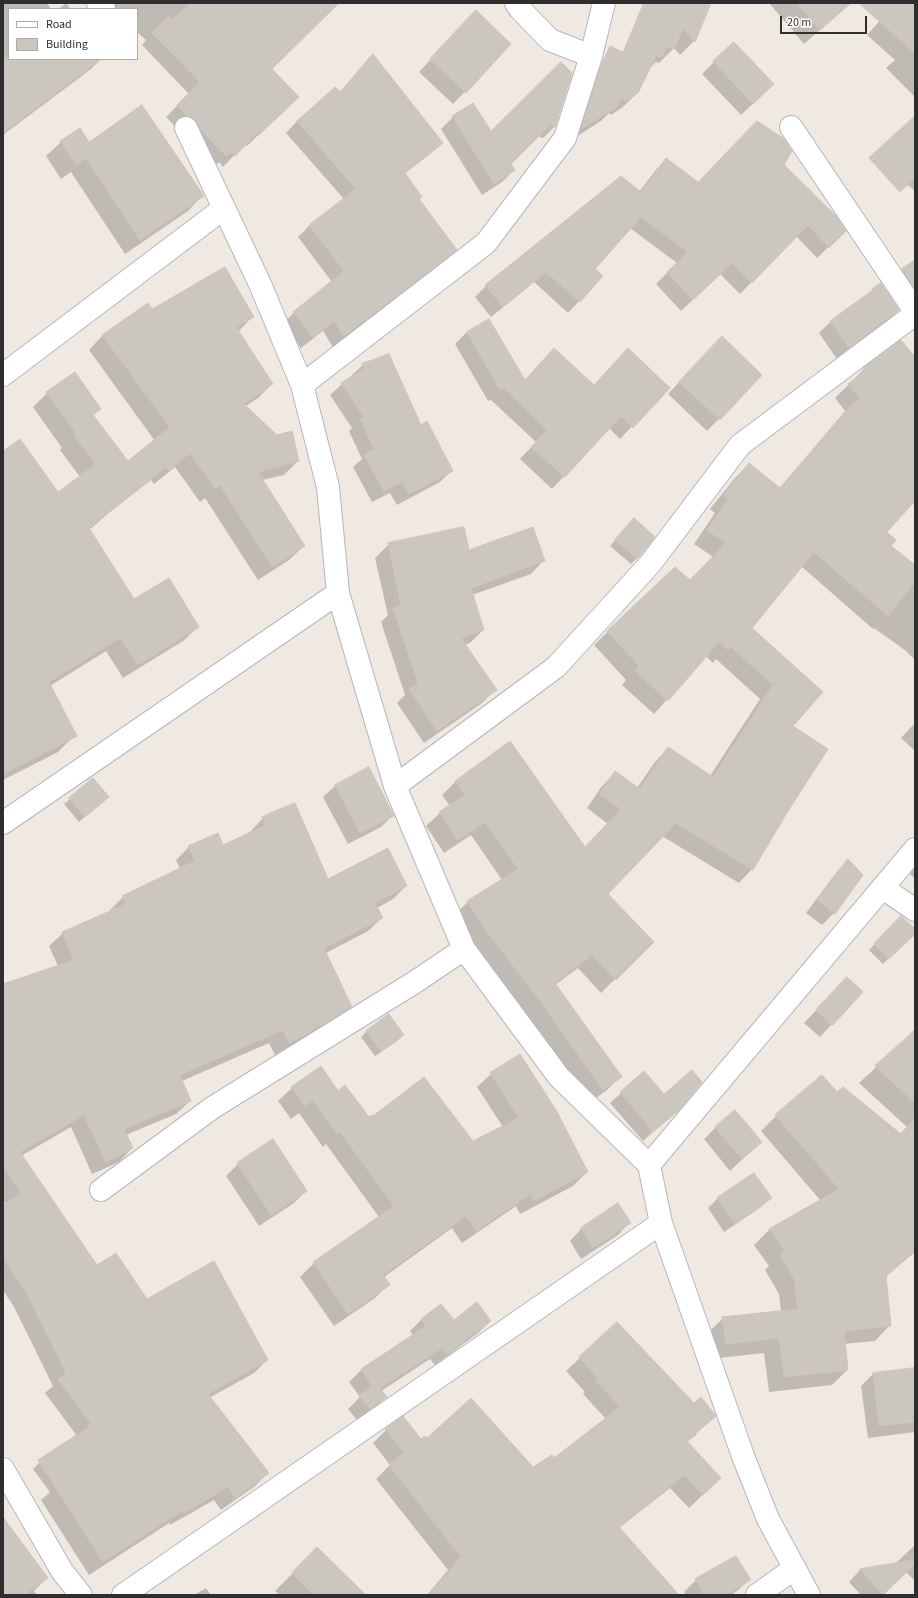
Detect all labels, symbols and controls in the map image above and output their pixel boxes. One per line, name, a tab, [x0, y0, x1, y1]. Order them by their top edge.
legend	[8, 8, 138, 60]
scale bar	[782, 8, 869, 34]
text: 20 m	[787, 14, 811, 31]
text: Road	[46, 16, 72, 33]
text: Building	[46, 36, 88, 53]

